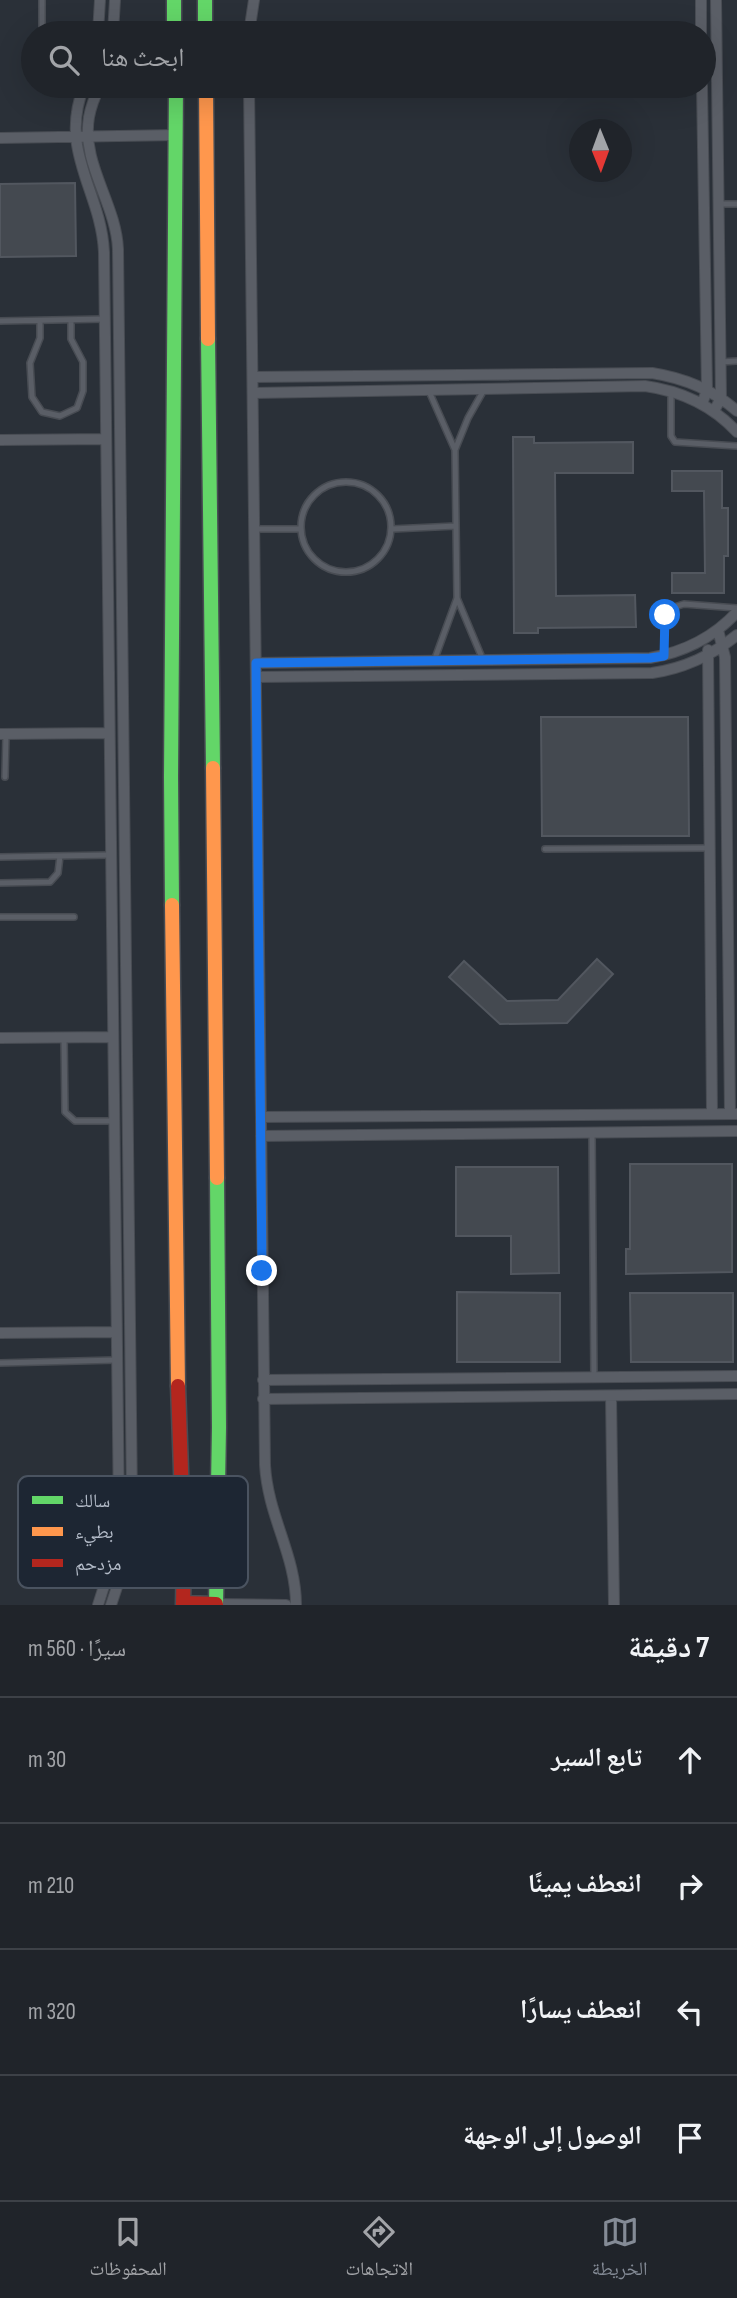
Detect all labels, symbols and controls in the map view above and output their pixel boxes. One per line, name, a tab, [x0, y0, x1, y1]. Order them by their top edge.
search box	[21, 21, 716, 98]
icon: search	[45, 41, 83, 79]
text: ابحث هنا	[101, 43, 184, 74]
north arrow	[569, 119, 632, 182]
route start	[649, 599, 680, 630]
route end	[246, 1255, 277, 1286]
legend	[18, 1476, 248, 1588]
text: سالك	[75, 1490, 110, 1513]
text: بطيء	[75, 1521, 114, 1547]
text: مزدحم	[75, 1553, 121, 1576]
text: 7 دقيقة	[628, 1630, 709, 1666]
text: سيرًا · 560 m	[28, 1635, 126, 1663]
icon: ahead	[671, 1741, 709, 1779]
text: تابع السير	[551, 1743, 642, 1774]
text: 30 m	[28, 1746, 66, 1774]
icon: right	[671, 1867, 709, 1905]
text: انعطف يمينًا	[528, 1869, 642, 1900]
text: 210 m	[28, 1872, 74, 1900]
icon: left	[671, 1993, 709, 2031]
text: انعطف يسارًا	[520, 1995, 642, 2026]
text: 320 m	[28, 1998, 76, 2026]
icon: arrive	[671, 2119, 709, 2157]
text: الوصول إلى الوجهة	[463, 2121, 642, 2152]
tab: المحفوظات	[89, 2213, 167, 2287]
tab: الاتجاهات	[345, 2213, 413, 2287]
tab: الخريطة	[592, 2213, 648, 2287]

